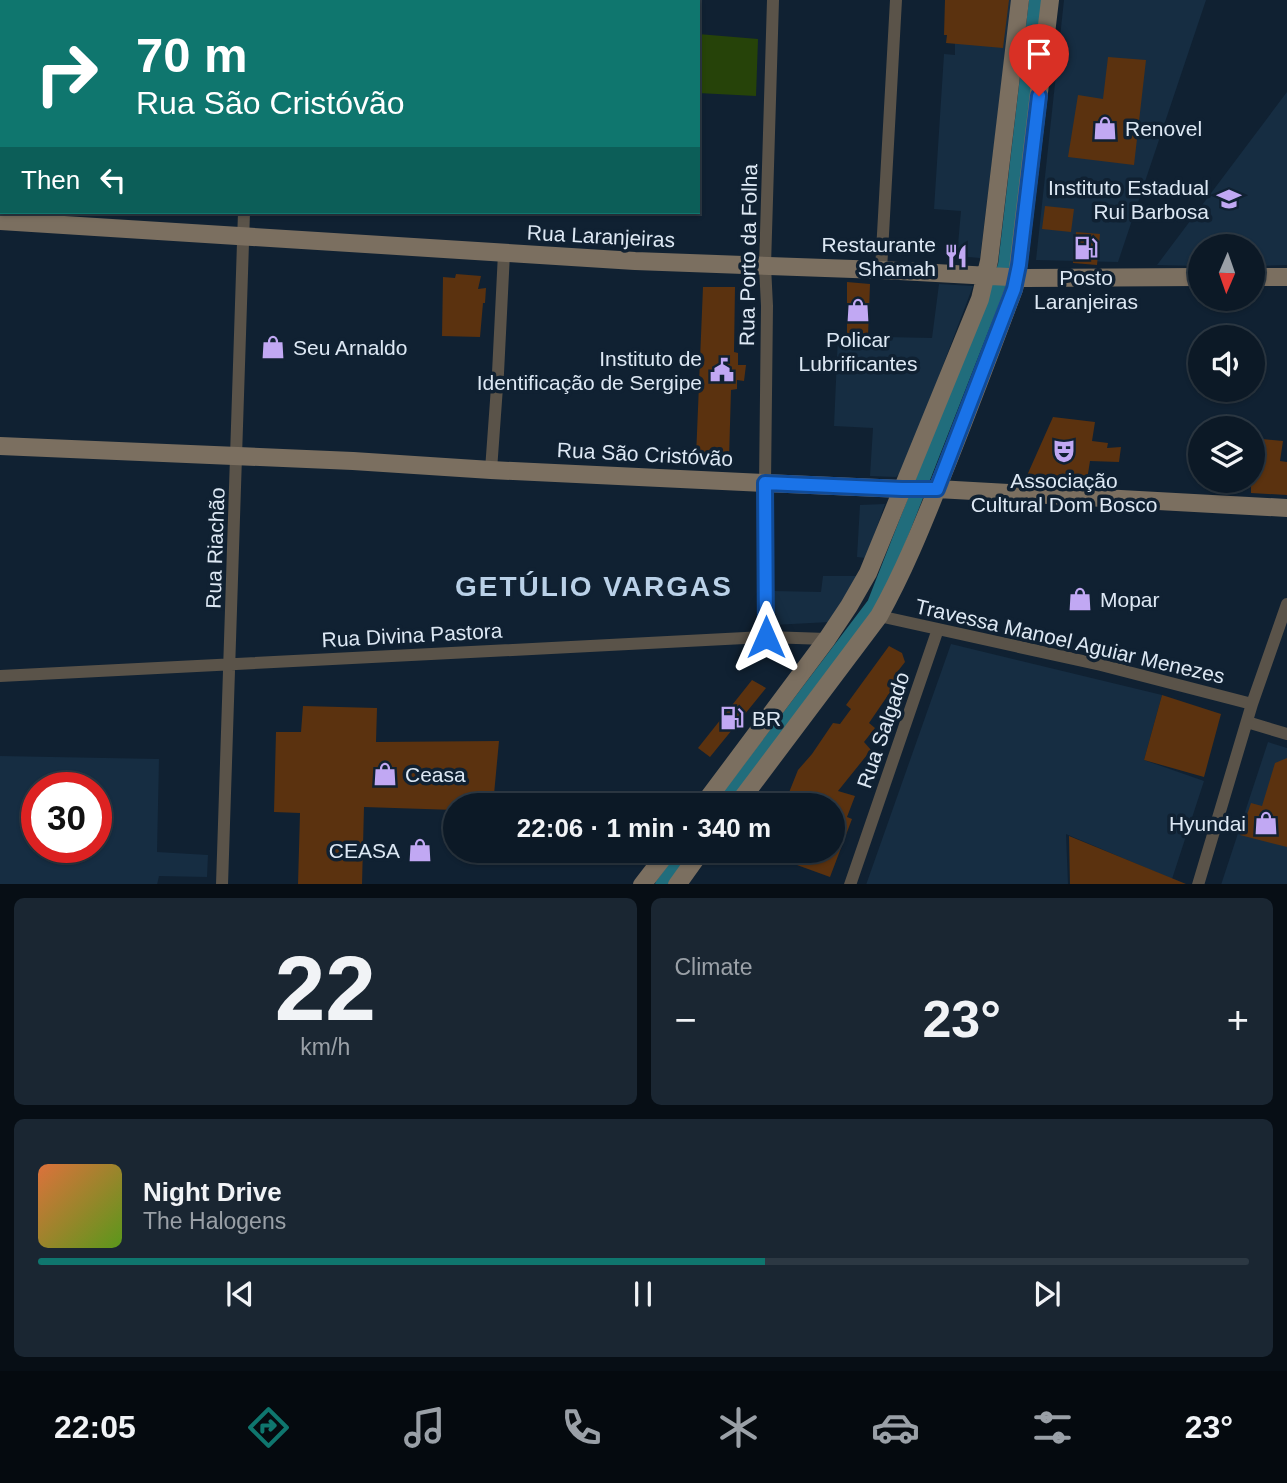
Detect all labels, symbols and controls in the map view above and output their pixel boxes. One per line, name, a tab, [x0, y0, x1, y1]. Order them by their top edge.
pin	[1009, 24, 1069, 96]
icon: right	[21, 28, 112, 119]
text: 70 m	[136, 28, 248, 82]
icon: arrive	[1020, 35, 1058, 73]
text: Rua São Cristóvão	[136, 85, 405, 121]
shop icon: Renovel	[1091, 114, 1119, 142]
place label: Renovel	[1125, 117, 1202, 140]
icon: left	[94, 161, 132, 199]
street label: Rua Porto da Folha	[735, 163, 761, 346]
text: Then	[21, 165, 80, 195]
place label: Instituto Estadual Rui Barbosa	[1048, 176, 1209, 223]
school or university icon: Instituto Estadual Rui Barbosa	[1215, 185, 1243, 213]
street label: Rua Laranjeiras	[526, 221, 676, 251]
place label: Restaurante Shamah	[822, 233, 936, 280]
fuel station icon: Posto Laranjeiras	[1072, 234, 1100, 262]
north arrow	[1188, 234, 1265, 312]
map controls	[1188, 234, 1265, 493]
restaurant icon: Restaurante Shamah	[942, 242, 970, 270]
place label: Posto Laranjeiras	[1034, 266, 1138, 313]
shop icon: Policar Lubrificantes	[844, 296, 872, 324]
button: sound	[1188, 325, 1265, 402]
place label: Policar Lubrificantes	[798, 328, 918, 375]
shop icon: Seu Arnaldo	[259, 333, 287, 361]
place label: Seu Arnaldo	[293, 336, 407, 359]
place label: Instituto de Identificação de Sergipe	[477, 347, 702, 394]
public building icon: Instituto de Identificação de Sergipe	[708, 356, 736, 384]
button: layers	[1188, 416, 1265, 493]
theatre icon: Associação Cultural Dom Bosco	[1050, 437, 1078, 465]
street label: Rua São Cristóvão	[556, 438, 734, 470]
place label: Associação Cultural Dom Bosco	[971, 469, 1157, 516]
street label: Rua Riachão	[201, 487, 229, 609]
district label: GETÚLIO VARGAS	[455, 571, 733, 602]
shop icon: Mopar	[1066, 585, 1094, 613]
place label: Mopar	[1100, 588, 1160, 611]
street label: Travessa Manoel Aguiar Menezes	[913, 594, 1227, 688]
position arrow	[729, 600, 803, 674]
street label: Rua Divina Pastora	[321, 619, 503, 651]
street label: Rua Salgado	[852, 669, 914, 791]
fuel station icon: BR	[718, 704, 746, 732]
place label: BR	[752, 707, 781, 730]
shop icon: Ceasa	[371, 760, 399, 788]
place label: Ceasa	[405, 763, 466, 786]
speed limit sign: 30	[21, 772, 112, 863]
shop icon: Hyundai	[1252, 809, 1280, 837]
place label: Hyundai	[1169, 812, 1246, 835]
text: 22:06 · 1 min · 340 m	[517, 813, 771, 843]
shop icon: CEASA	[406, 836, 434, 864]
place label: CEASA	[329, 839, 400, 862]
text: 22	[275, 938, 376, 1039]
text: Climate	[675, 954, 752, 980]
text: 23°	[922, 990, 1001, 1048]
text: −	[675, 999, 697, 1041]
text: +	[1227, 999, 1249, 1041]
text: km/h	[300, 1034, 350, 1060]
text: Night Drive	[143, 1177, 282, 1207]
text: The Halogens	[143, 1208, 286, 1234]
icon: previous	[221, 1275, 259, 1313]
icon: pause	[624, 1275, 662, 1313]
icon: next	[1028, 1275, 1066, 1313]
icon: directions	[244, 1403, 293, 1452]
icon: music	[400, 1403, 449, 1452]
icon: phone	[557, 1403, 606, 1452]
icon: climate	[714, 1403, 763, 1452]
icon: car	[871, 1403, 920, 1452]
icon: filters	[1028, 1403, 1077, 1452]
text: 22:05	[54, 1409, 136, 1445]
text: 23°	[1185, 1409, 1233, 1445]

